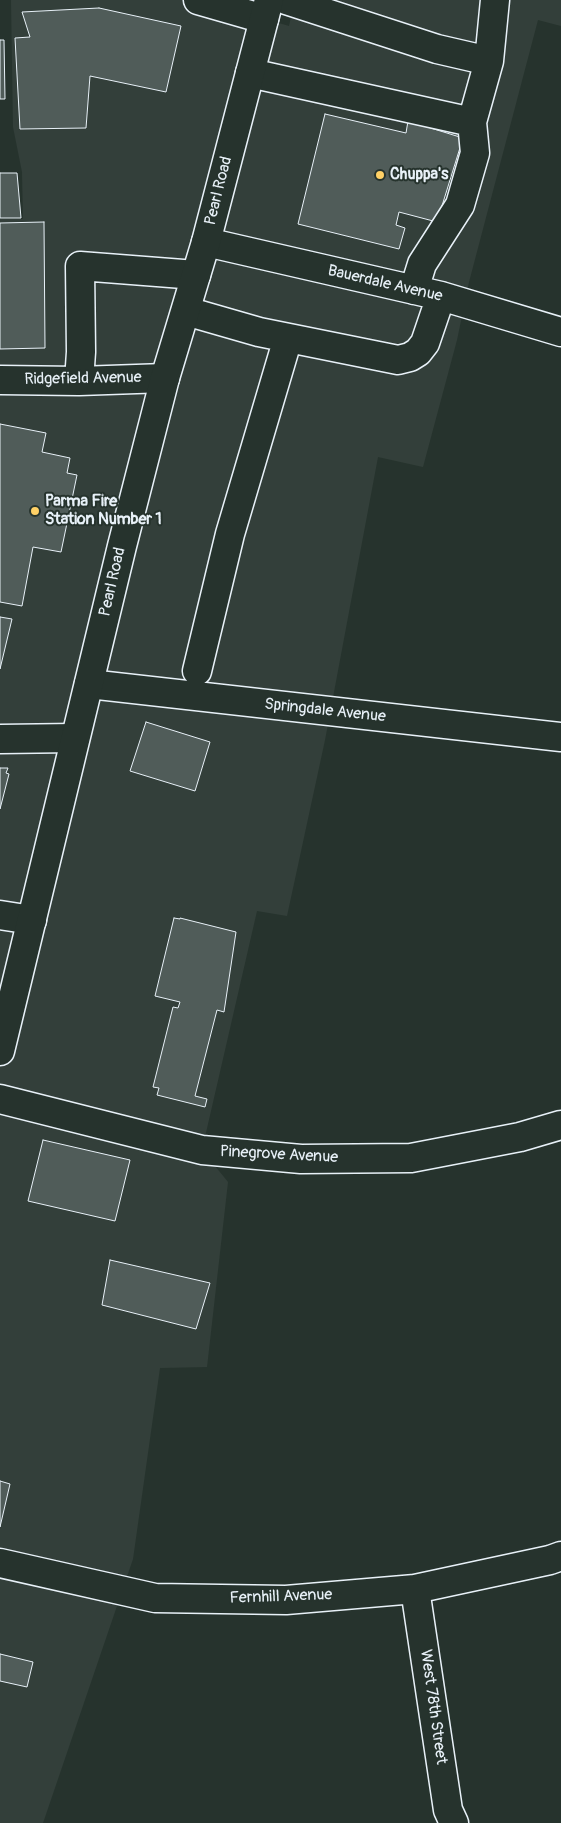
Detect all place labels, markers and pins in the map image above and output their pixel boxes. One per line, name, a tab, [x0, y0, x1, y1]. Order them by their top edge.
place label: Chuppa's	[390, 165, 448, 185]
marker: Chuppa's	[374, 169, 386, 181]
place label: Parma Fire Station Number 1	[45, 492, 162, 530]
marker: Parma Fire Station Number 1	[29, 505, 41, 517]

